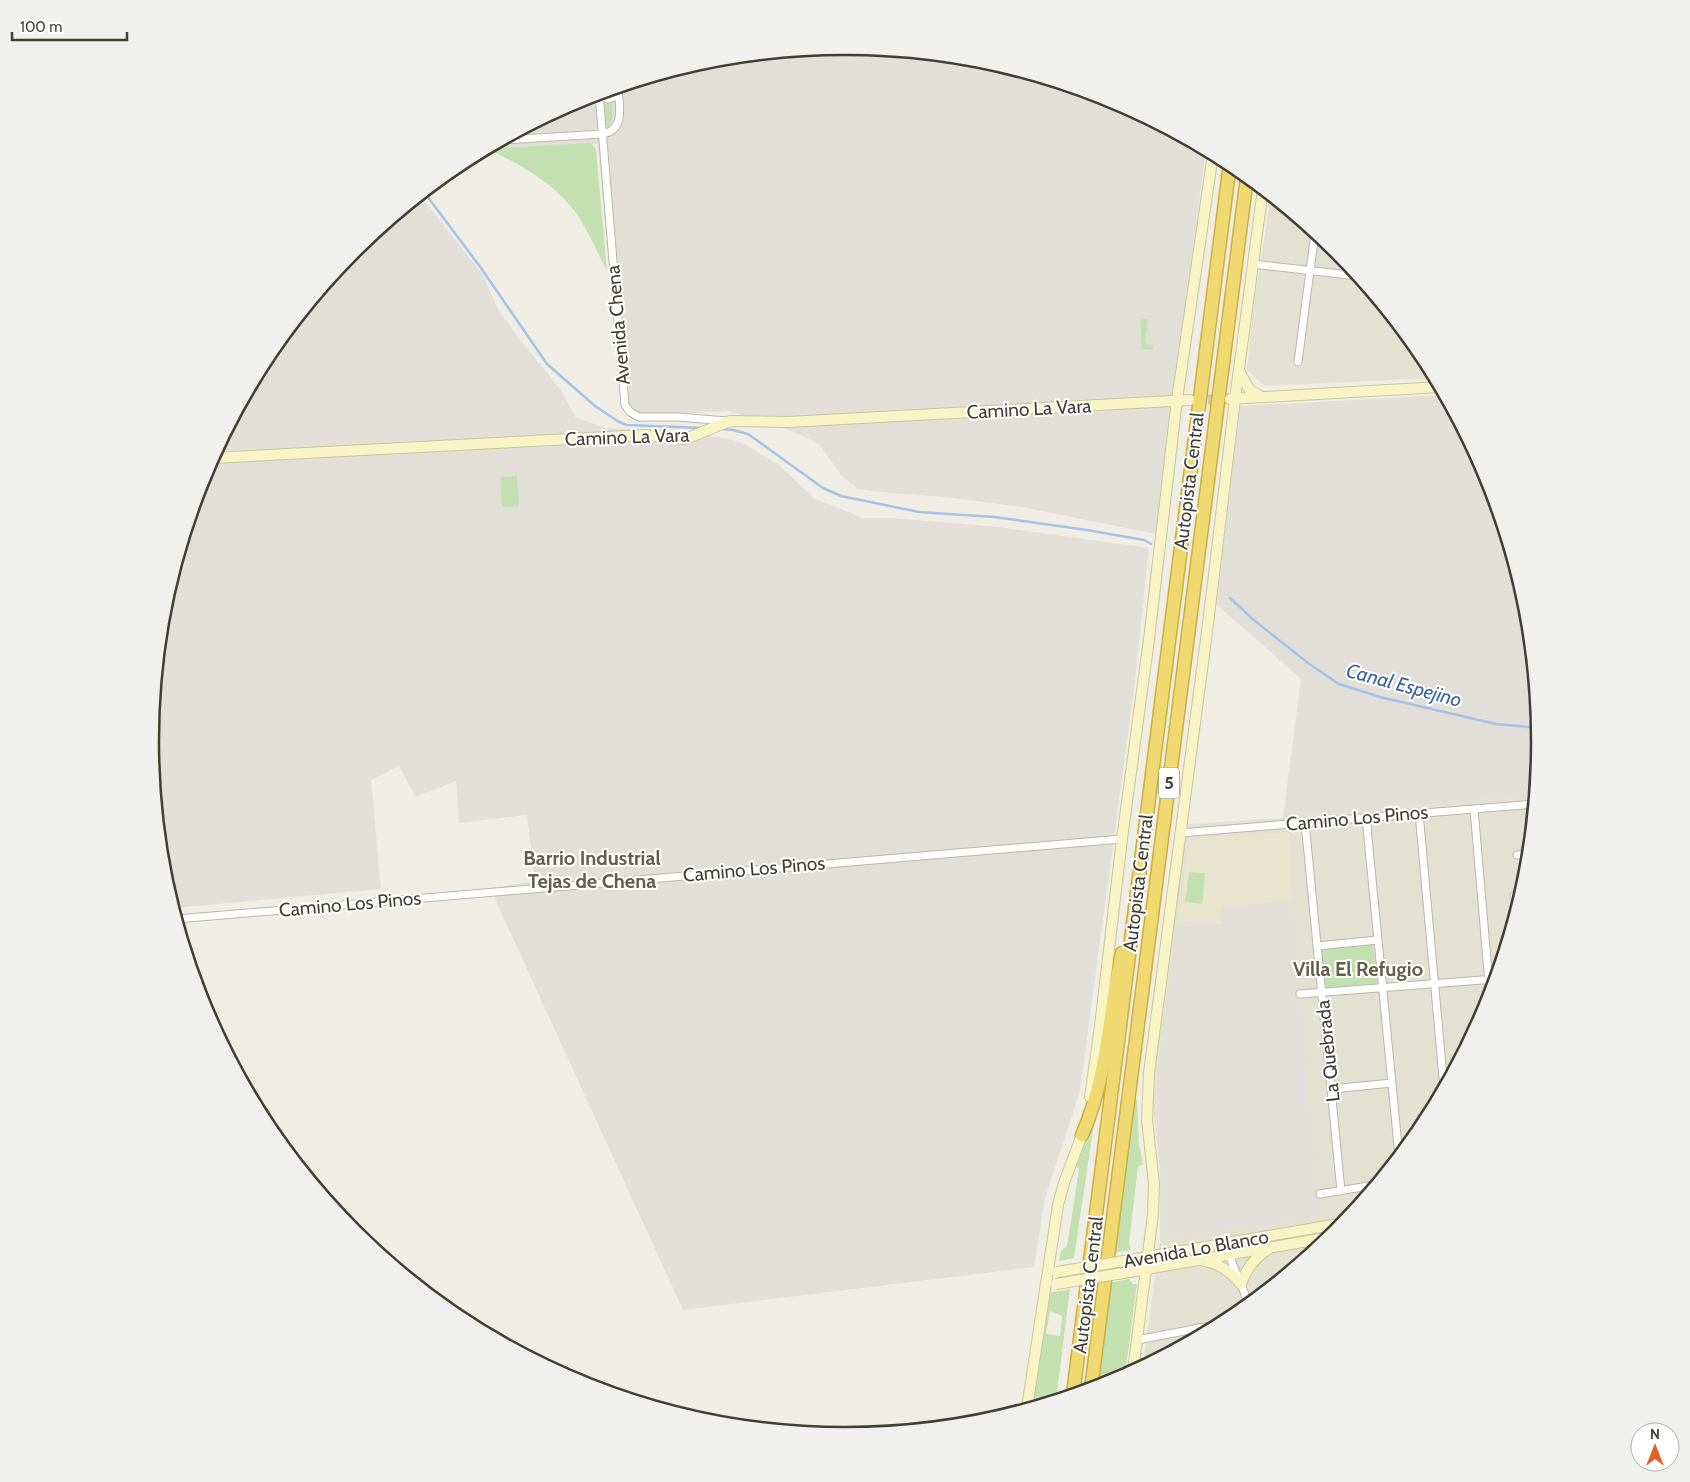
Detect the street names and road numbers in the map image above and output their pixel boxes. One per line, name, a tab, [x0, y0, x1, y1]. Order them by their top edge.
street label: Avenida Chena	[601, 264, 635, 386]
street label: Camino La Vara	[966, 394, 1092, 424]
street label: Autopista Central	[1169, 411, 1209, 551]
street label: Camino La Vara	[564, 423, 690, 451]
road number: 5	[1159, 768, 1179, 798]
street label: Camino Los Pinos	[1285, 800, 1429, 836]
street label: Autopista Central	[1118, 813, 1158, 953]
street label: Camino Los Pinos	[682, 851, 826, 887]
street label: Camino Los Pinos	[278, 886, 422, 922]
street label: La Quebrada	[1311, 999, 1345, 1103]
street label: Autopista Central	[1068, 1215, 1108, 1355]
street label: Avenida Lo Blanco	[1122, 1225, 1270, 1273]

